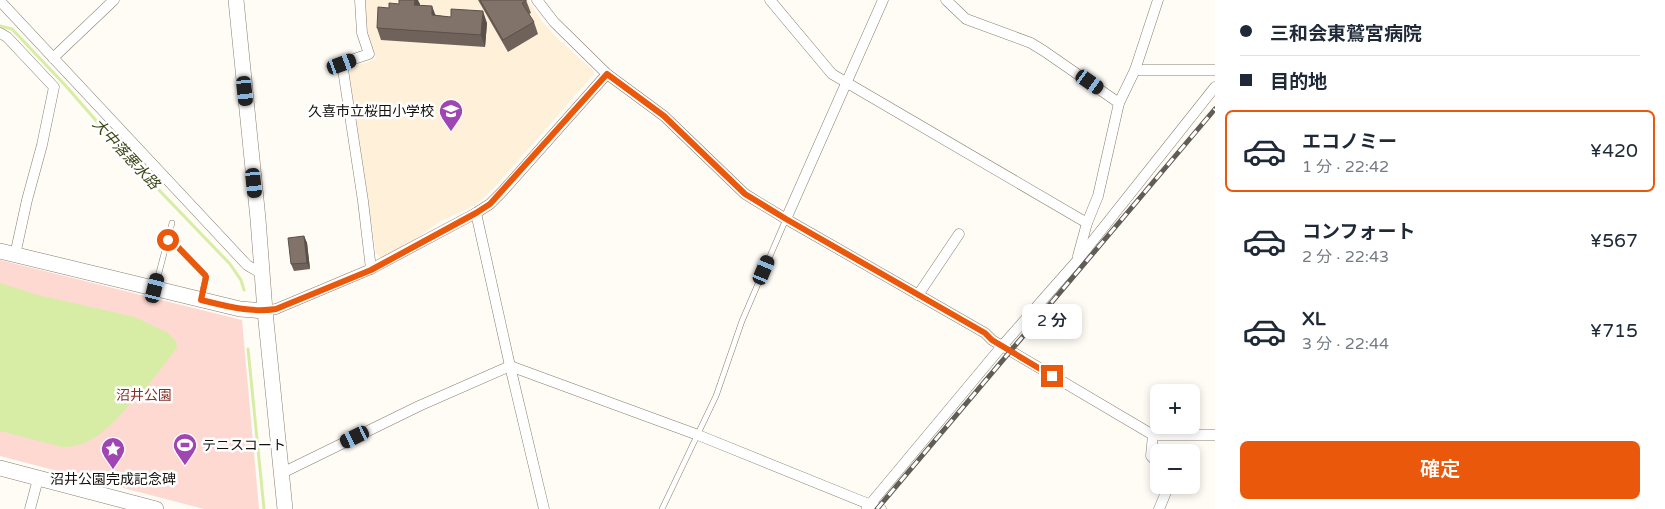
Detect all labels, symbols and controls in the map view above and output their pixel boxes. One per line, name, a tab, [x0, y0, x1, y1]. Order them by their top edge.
text: 三和会東鷲宮病院	[1270, 23, 1422, 45]
car	[325, 52, 358, 76]
car	[1073, 67, 1106, 97]
text: 目的地	[1270, 71, 1327, 93]
car	[235, 75, 254, 107]
school or university icon: 久喜市立桜田小学校	[438, 98, 464, 132]
place label: 久喜市立桜田小学校	[308, 103, 434, 120]
water label: 大中落悪水路	[89, 115, 165, 195]
icon: car	[1242, 129, 1287, 174]
text: エコノミー	[1302, 131, 1397, 153]
text: ¥420	[1590, 140, 1638, 162]
text: 1 分 · 22:42	[1302, 157, 1389, 177]
car	[244, 167, 263, 199]
icon: car	[1242, 219, 1287, 264]
text: コンフォート	[1302, 221, 1415, 243]
route start	[157, 229, 179, 251]
text: ¥567	[1590, 230, 1638, 252]
text: 2 分 · 22:43	[1302, 247, 1389, 267]
car	[751, 253, 776, 287]
car	[144, 272, 165, 304]
callout: 2 分	[1022, 304, 1082, 338]
text: XL	[1302, 308, 1326, 330]
icon: car	[1242, 309, 1287, 354]
text: 2 分	[1037, 311, 1067, 331]
text: ¥715	[1590, 320, 1638, 342]
text: 3 分 · 22:44	[1302, 334, 1389, 354]
route end	[1041, 365, 1063, 387]
map controls	[1150, 384, 1200, 494]
button: +	[1150, 384, 1200, 434]
park label: 沼井公園	[116, 387, 172, 404]
car	[338, 424, 371, 450]
sports icon: テニスコート	[172, 432, 198, 466]
place icon: 沼井公園完成記念碑	[100, 436, 126, 470]
place label: テニスコート	[202, 437, 286, 454]
button: 確定	[1240, 441, 1640, 499]
button: −	[1150, 444, 1200, 494]
place label: 沼井公園完成記念碑	[50, 471, 176, 488]

